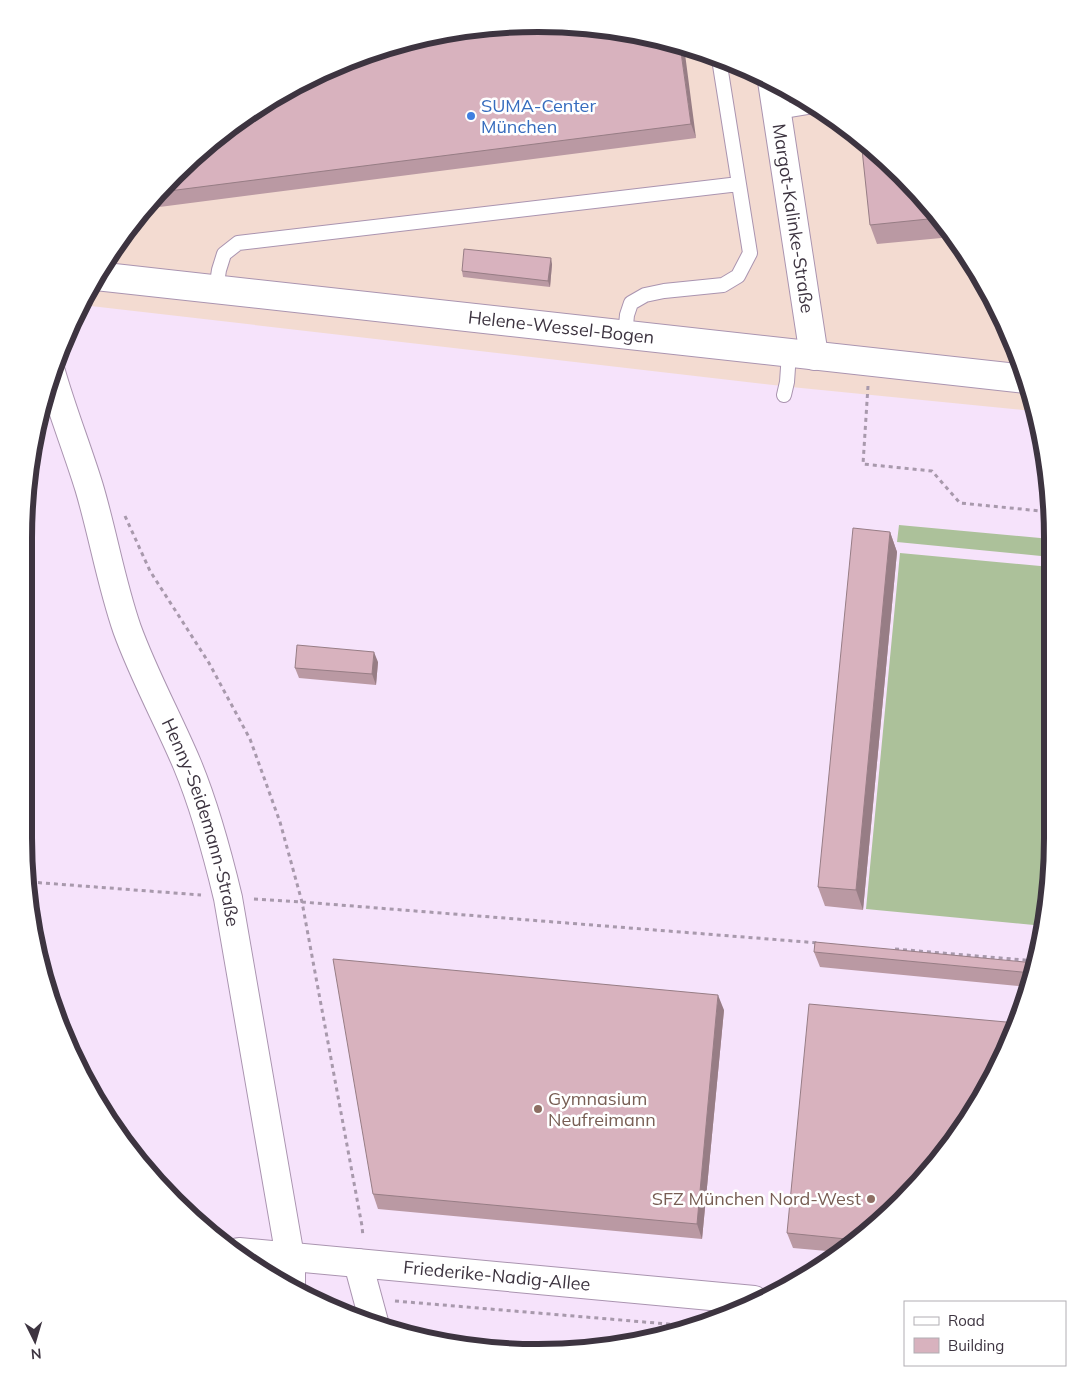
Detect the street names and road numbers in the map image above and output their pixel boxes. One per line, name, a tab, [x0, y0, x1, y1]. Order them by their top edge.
street label: Margot-Kalinke-Straße	[768, 122, 819, 315]
street label: Helene-Wessel-Bogen	[467, 305, 656, 349]
street label: Henny-Seidemann-Straße	[157, 714, 245, 928]
street label: Friederike-Nadig-Allee	[402, 1255, 592, 1296]

